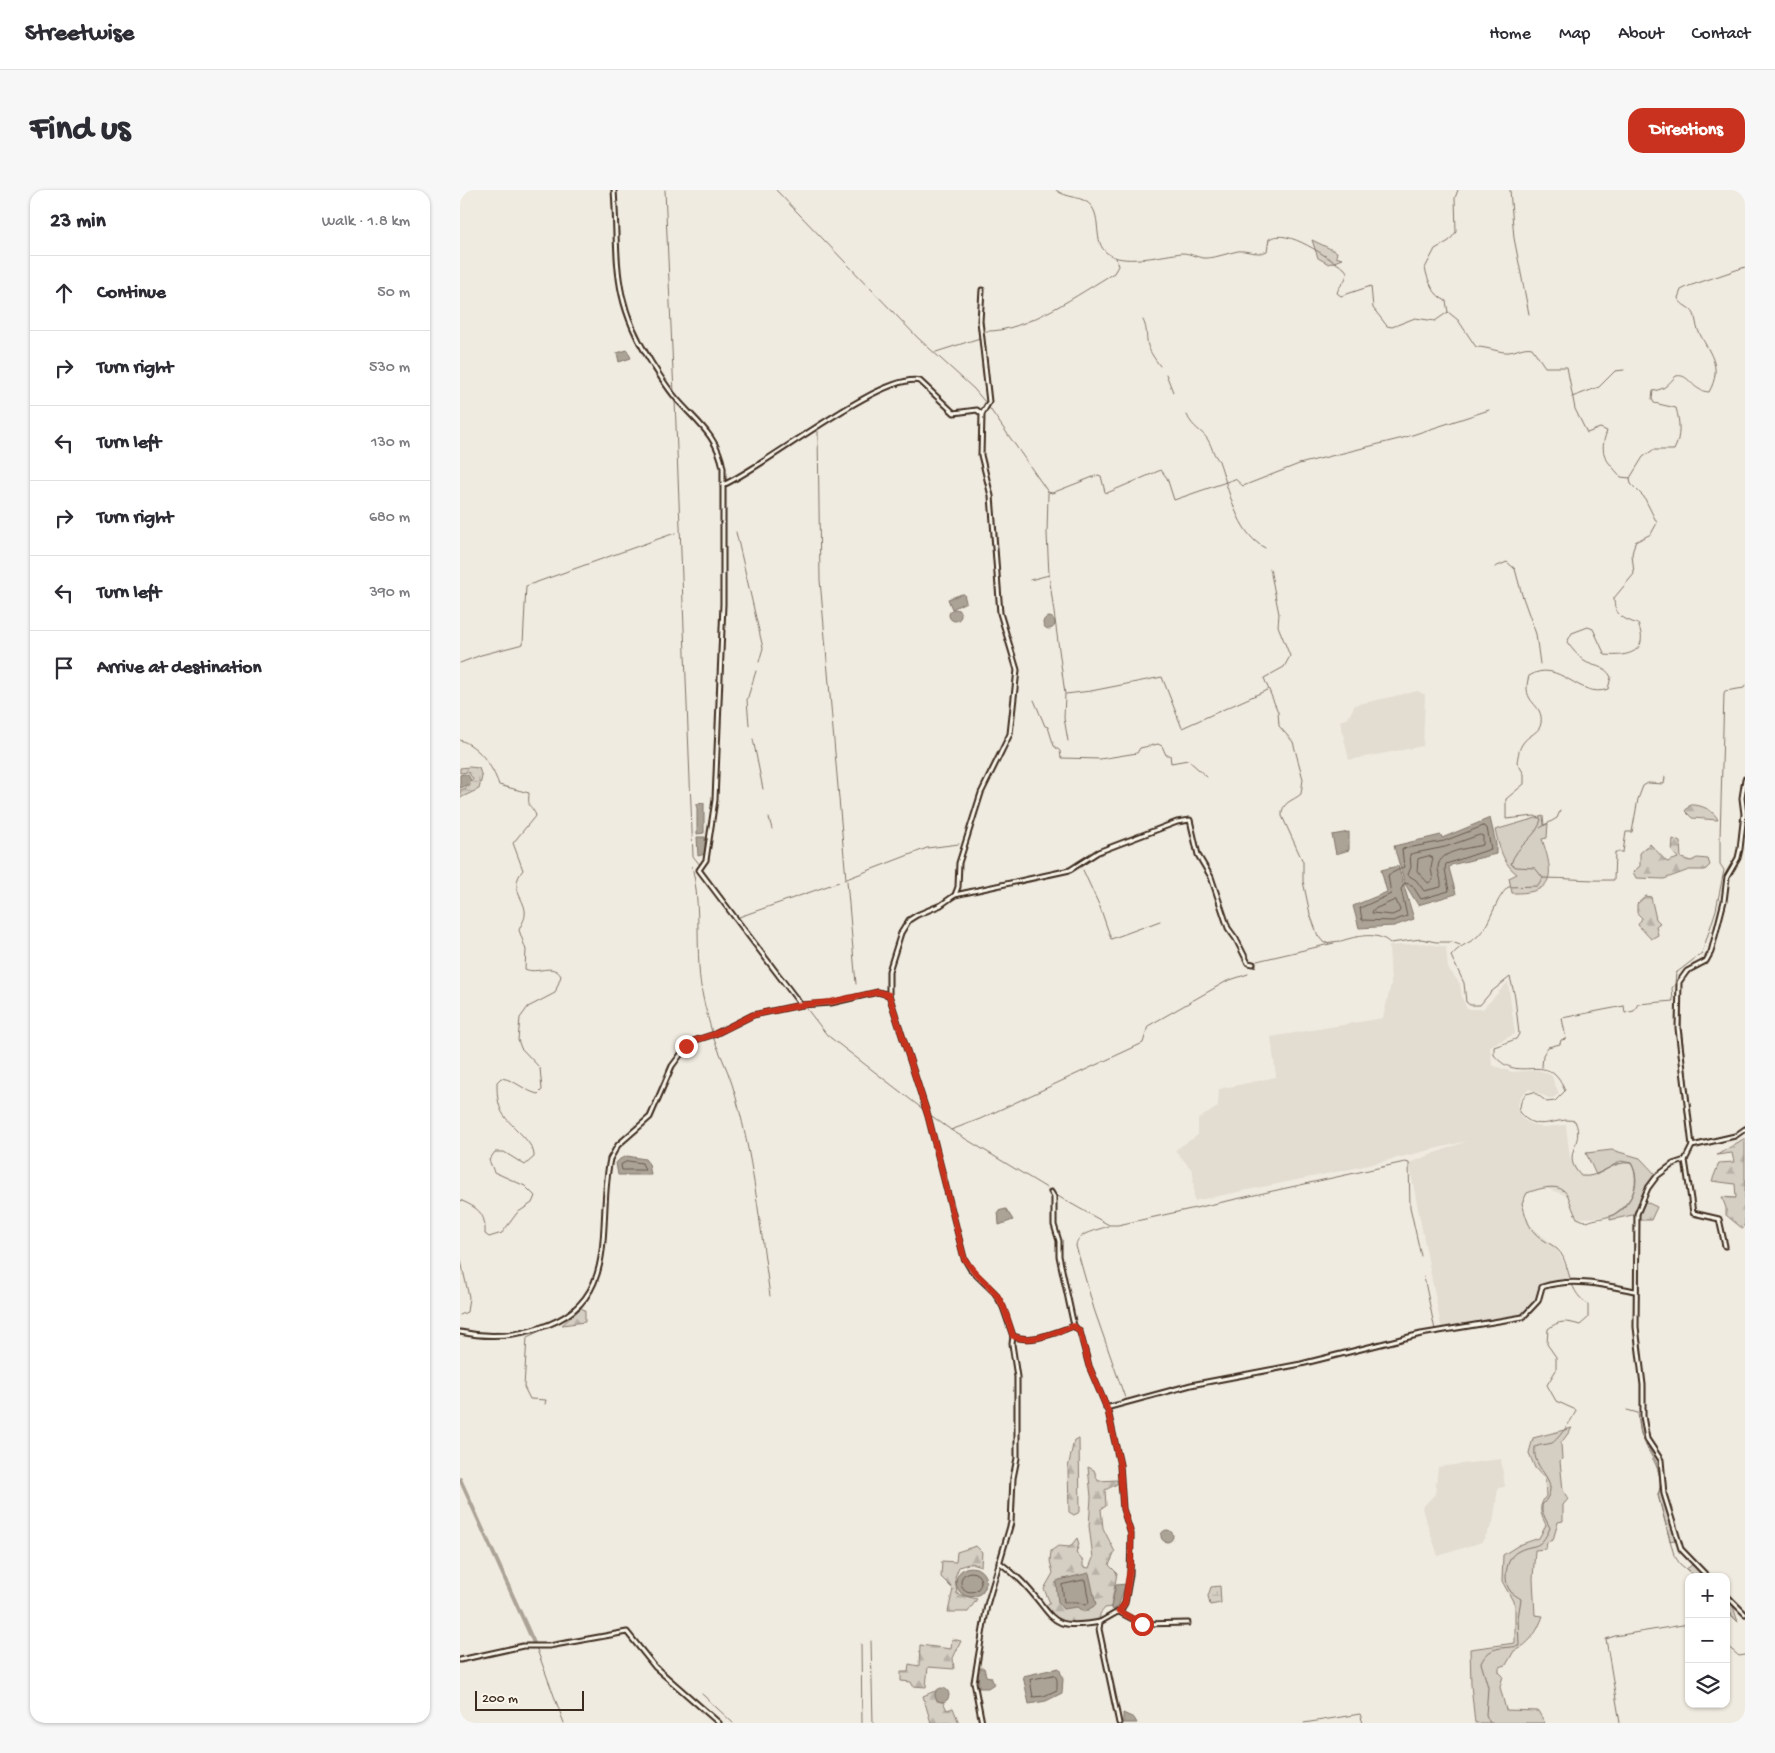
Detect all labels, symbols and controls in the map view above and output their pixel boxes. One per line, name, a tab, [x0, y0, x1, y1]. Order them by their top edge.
text: Streetwise	[25, 20, 134, 49]
text: Home	[1489, 24, 1531, 45]
text: Map	[1559, 24, 1590, 45]
text: About	[1618, 24, 1664, 45]
text: Contact	[1692, 24, 1750, 45]
button: Directions	[1628, 108, 1745, 153]
text: Find us	[30, 110, 130, 151]
text: 23 min	[50, 210, 106, 235]
text: Walk · 1.8 km	[322, 213, 410, 232]
icon: ahead	[50, 279, 78, 307]
text: Continue	[97, 282, 166, 305]
text: 50 m	[377, 284, 410, 303]
icon: right	[50, 354, 78, 382]
text: Turn right	[97, 357, 173, 380]
text: 530 m	[369, 359, 410, 378]
icon: left	[50, 429, 78, 457]
text: Turn left	[97, 432, 161, 455]
text: 130 m	[371, 434, 410, 453]
icon: right	[50, 504, 78, 532]
text: Turn right	[97, 507, 173, 530]
text: 680 m	[369, 509, 410, 528]
icon: left	[50, 579, 78, 607]
text: Turn left	[97, 582, 161, 605]
text: 390 m	[369, 584, 410, 603]
icon: arrive	[50, 654, 78, 682]
text: Arrive at destination	[97, 657, 261, 680]
route end	[675, 1035, 698, 1058]
map controls	[1685, 1573, 1730, 1708]
button: +	[1685, 1573, 1730, 1618]
route start	[1131, 1613, 1154, 1636]
button: −	[1685, 1618, 1730, 1663]
button: layers	[1685, 1663, 1730, 1708]
scale bar	[475, 1688, 584, 1711]
text: 200 m	[482, 1691, 518, 1708]

